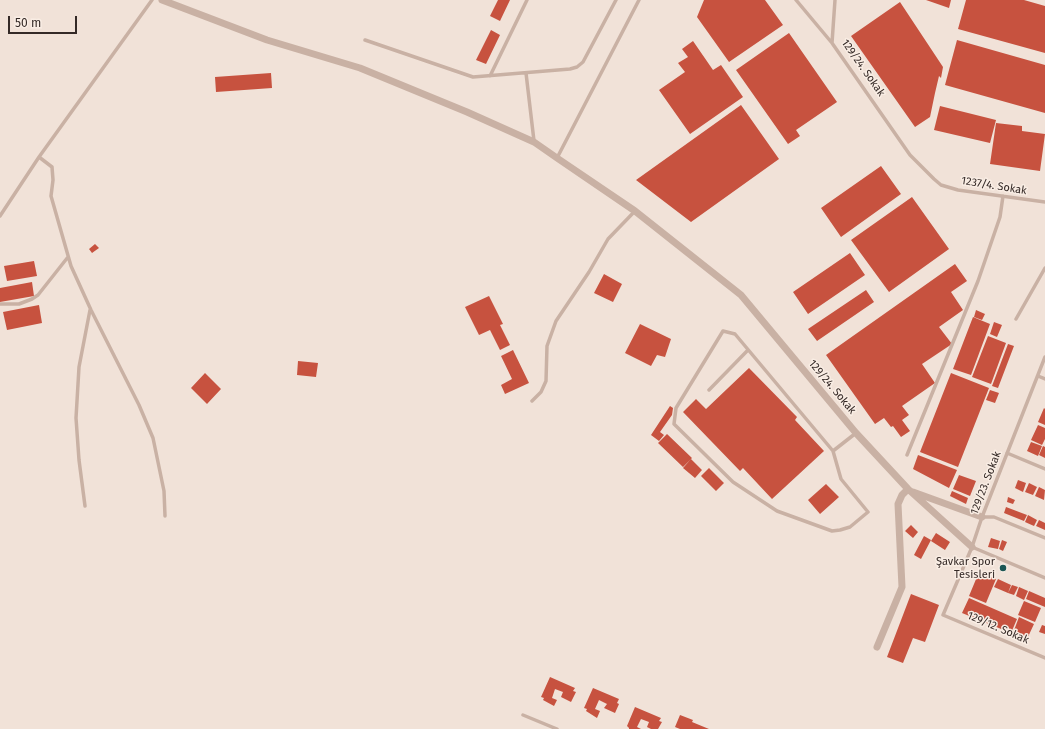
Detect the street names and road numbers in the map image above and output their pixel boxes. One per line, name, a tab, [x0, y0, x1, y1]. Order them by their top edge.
street label: 129/24. Sokak	[838, 37, 888, 99]
street label: 1237/4. Sokak	[960, 174, 1028, 198]
street label: 129/24. Sokak	[805, 357, 859, 417]
street label: 129/23. Sokak	[968, 450, 1004, 516]
street label: 129/12. Sokak	[965, 609, 1031, 647]

